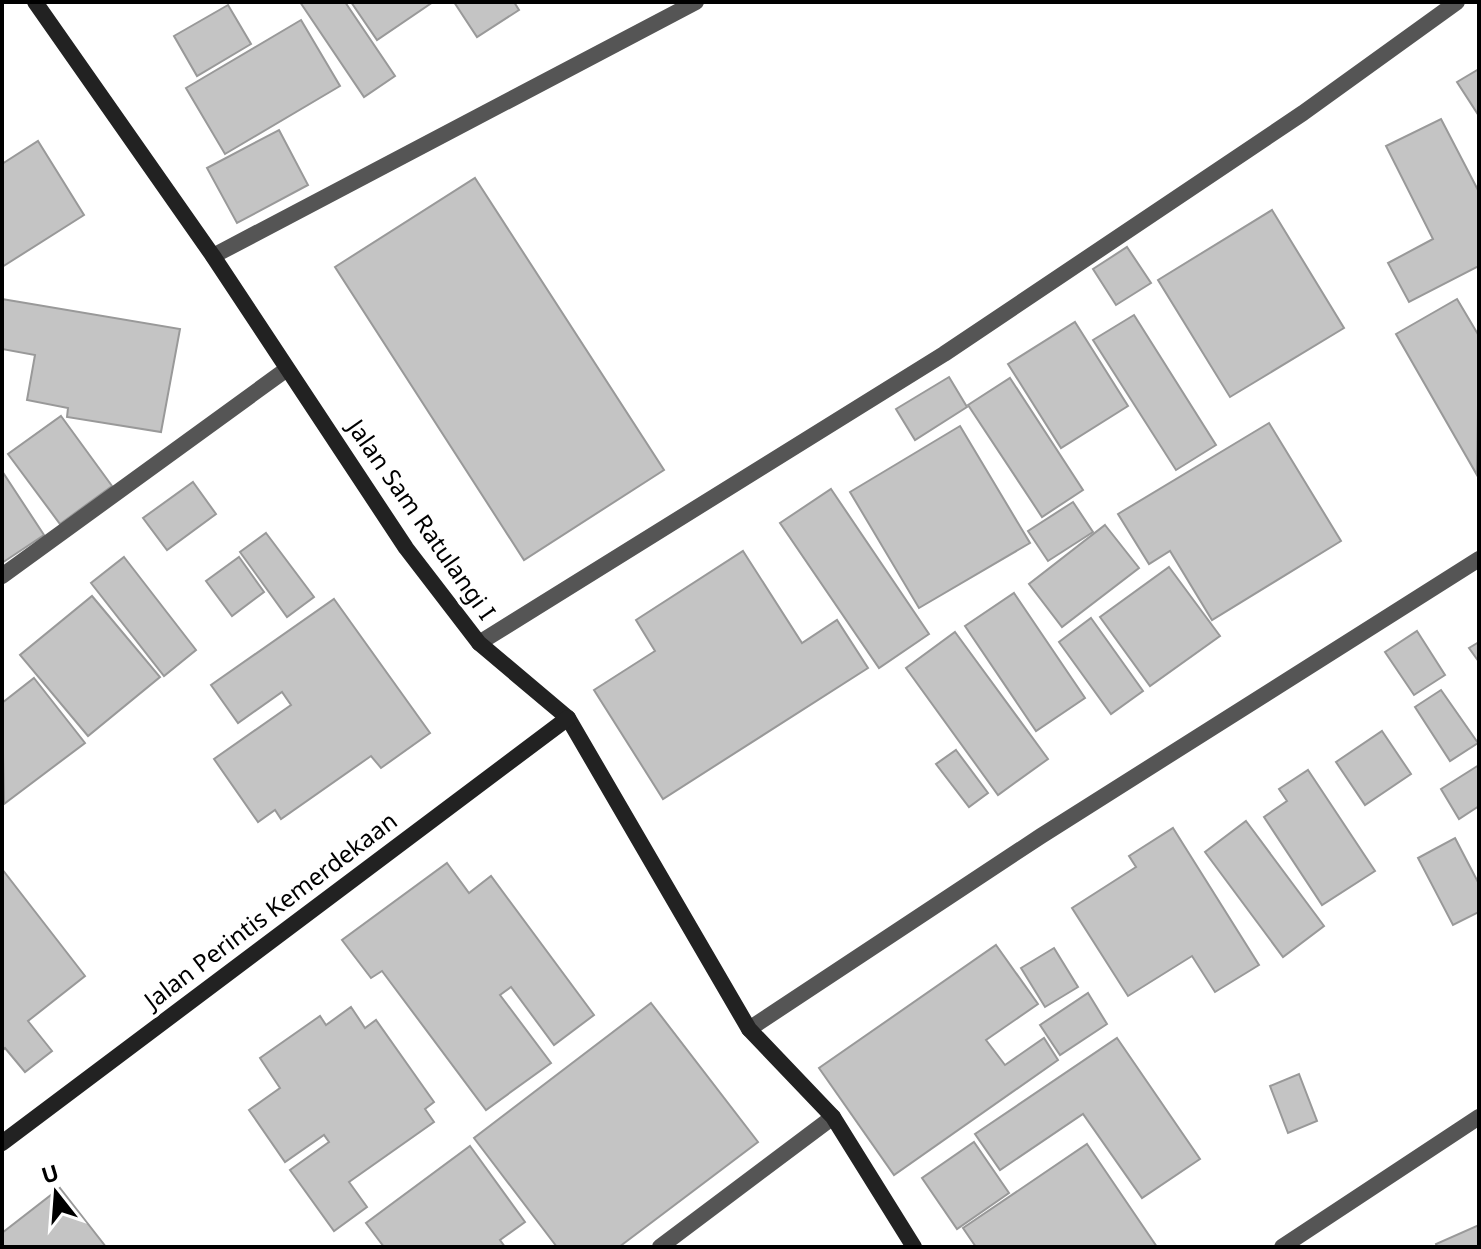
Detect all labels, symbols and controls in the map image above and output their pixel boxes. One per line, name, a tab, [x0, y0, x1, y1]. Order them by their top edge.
street label: Jalan Sam Ratulangi I	[339, 411, 504, 626]
street label: Jalan Perintis Kemerdekaan	[135, 804, 403, 1017]
north arrow	[16, 1153, 96, 1233]
text: U	[38, 1156, 62, 1190]

